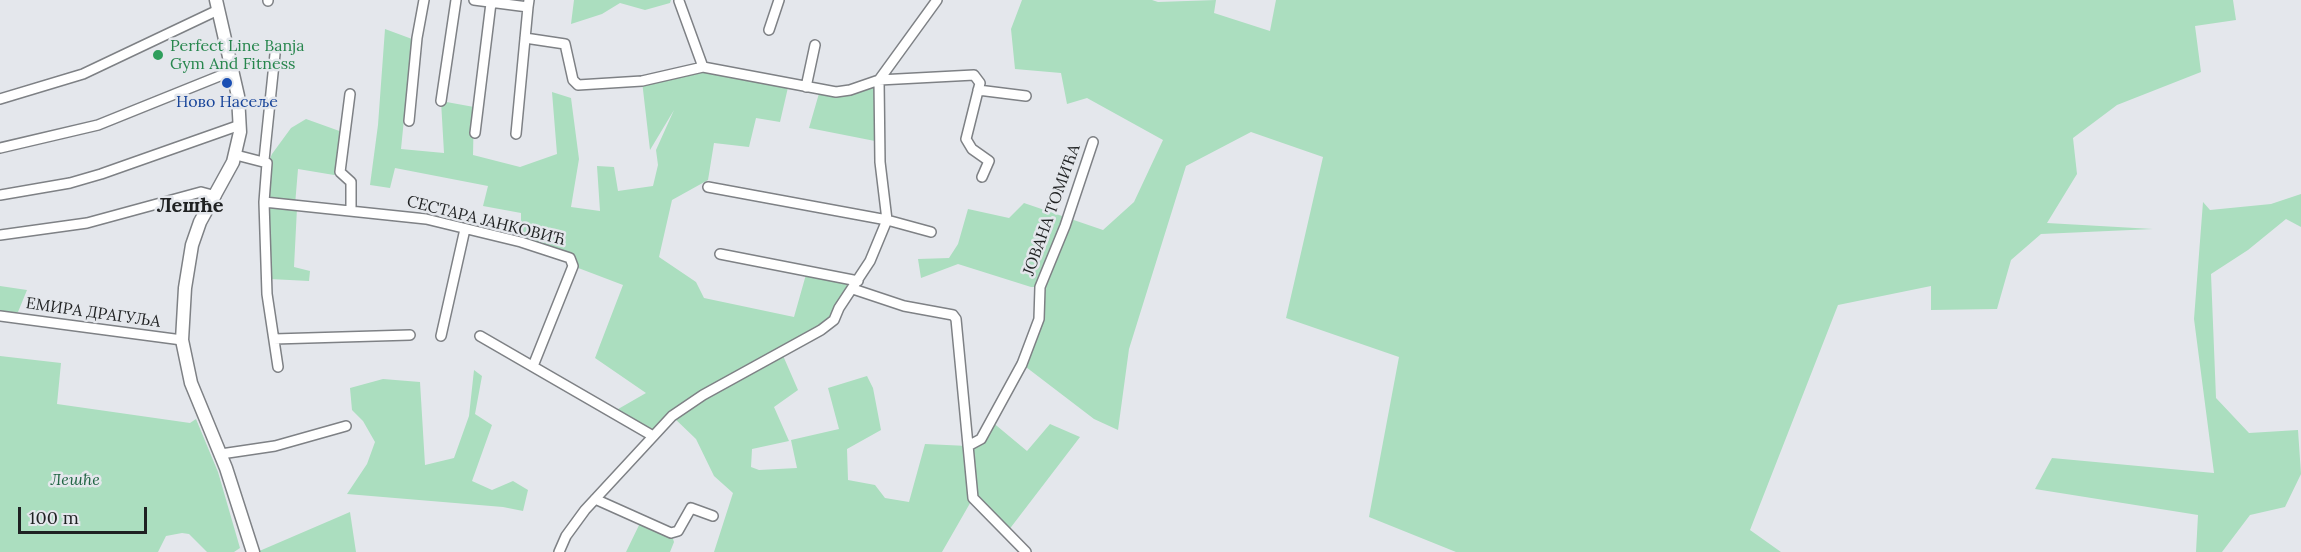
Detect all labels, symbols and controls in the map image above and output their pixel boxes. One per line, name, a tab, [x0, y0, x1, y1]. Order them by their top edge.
place label: Perfect Line Banja Gym And Fitness	[170, 36, 304, 74]
marker: Perfect Line Banja Gym And Fitness	[151, 48, 165, 62]
marker: Ново Насеље	[220, 76, 234, 90]
place label: Ново Насеље	[176, 92, 278, 112]
street label: ЈОВАНА ТОМИЋА	[1019, 142, 1085, 278]
street label: СЕСТАРА ЈАНКОВИЋ	[405, 192, 567, 250]
district label: Лешће	[156, 194, 224, 218]
street label: ЕМИРА ДРАГУЉА	[24, 294, 162, 332]
park label: Лешће	[50, 470, 100, 490]
scale bar	[21, 495, 150, 533]
text: 100 m	[29, 506, 79, 529]

